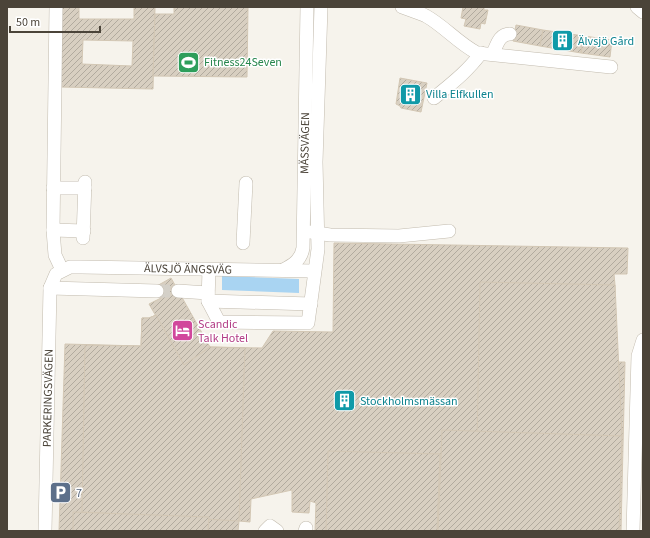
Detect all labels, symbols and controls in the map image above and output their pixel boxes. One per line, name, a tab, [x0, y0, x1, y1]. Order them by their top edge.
scale bar	[10, 8, 100, 34]
text: 50 m	[16, 14, 40, 31]
building icon: Älvsjö Gård	[549, 28, 575, 54]
place label: Älvsjö Gård	[578, 33, 634, 50]
sports icon: Fitness24Seven	[175, 49, 201, 75]
place label: Fitness24Seven	[204, 54, 282, 71]
building icon: Villa Elfkullen	[398, 81, 424, 107]
place label: Villa Elfkullen	[426, 86, 494, 103]
street label: MÄSSVÄGEN	[296, 112, 314, 174]
street label: ÄLVSJÖ ÄNGSVÄG	[144, 260, 232, 279]
place label: Scandic Talk Hotel	[198, 316, 248, 347]
hotel icon: Scandic Talk Hotel	[170, 318, 196, 344]
street label: PARKERINGSVÄGEN	[39, 349, 58, 447]
building icon: Stockholmsmässan	[331, 388, 357, 414]
place label: Stockholmsmässan	[360, 393, 458, 410]
parking icon: 7	[47, 480, 73, 506]
place label: 7	[76, 485, 82, 502]

